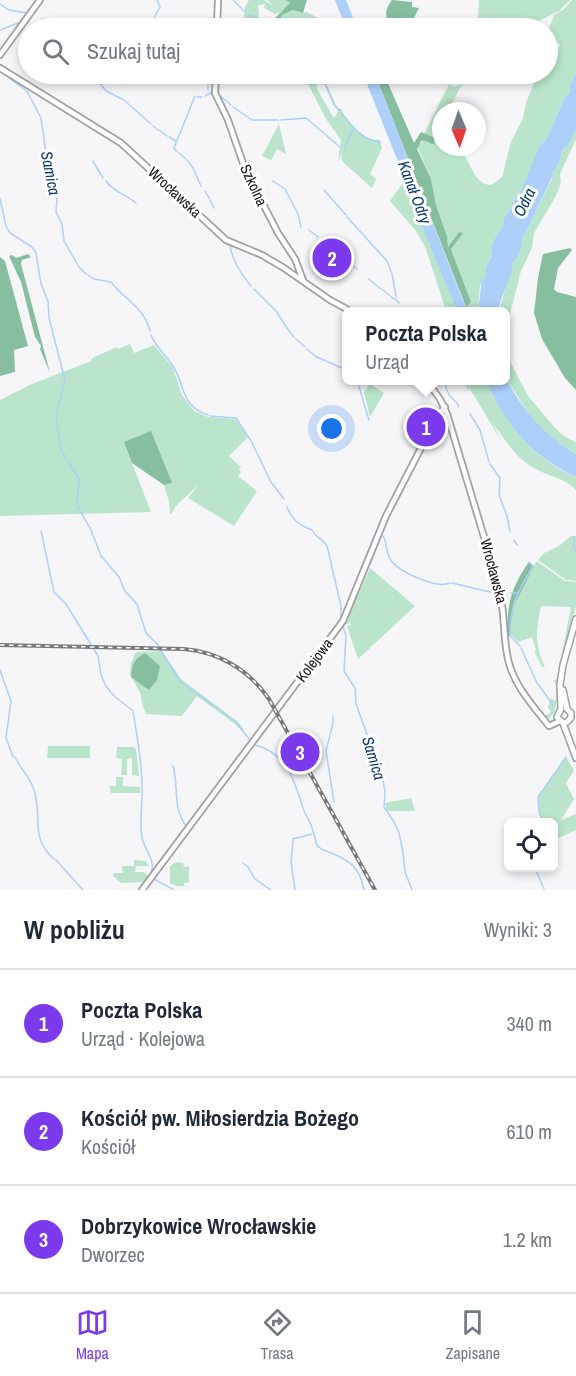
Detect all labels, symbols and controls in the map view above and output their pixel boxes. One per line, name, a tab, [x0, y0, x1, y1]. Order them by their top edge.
search box	[18, 18, 558, 84]
icon: search	[39, 35, 72, 68]
text: Szukaj tutaj	[87, 36, 180, 66]
north arrow	[432, 102, 486, 156]
water label: Samica	[36, 149, 66, 197]
water label: Kanał Odry	[393, 157, 438, 228]
street label: Szkolna	[235, 161, 273, 209]
street label: Wrocławska	[144, 162, 206, 222]
water label: Odra	[508, 184, 540, 220]
pin: 2	[312, 236, 352, 280]
popup	[342, 307, 510, 385]
text: Poczta Polska	[365, 318, 487, 348]
text: Urząd	[365, 348, 409, 375]
pin: 1	[406, 404, 446, 450]
your location	[317, 414, 346, 443]
street label: Wrocławska	[475, 536, 513, 606]
street label: Kolejowa	[291, 634, 337, 686]
pin: 3	[280, 730, 320, 774]
water label: Samica	[357, 734, 391, 782]
map controls	[504, 818, 558, 872]
button: locate	[504, 818, 558, 872]
text: W pobliżu	[24, 912, 125, 947]
text: Wyniki: 3	[484, 916, 552, 943]
text: Poczta Polska	[81, 995, 202, 1025]
text: 1	[39, 1010, 48, 1037]
text: 340 m	[506, 1010, 552, 1037]
text: Urząd · Kolejowa	[81, 1025, 205, 1052]
text: Kościół pw. Miłosierdzia Bożego	[81, 1103, 359, 1133]
text: 2	[39, 1118, 48, 1145]
text: 610 m	[506, 1118, 552, 1145]
text: Kościół	[81, 1133, 135, 1160]
text: Dobrzykowice Wrocławskie	[81, 1211, 316, 1241]
text: 3	[39, 1226, 48, 1253]
text: 1.2 km	[503, 1226, 552, 1253]
text: Dworzec	[81, 1241, 145, 1268]
tab: Mapa	[76, 1306, 109, 1364]
tab: Trasa	[261, 1306, 294, 1364]
tab: Zapisane	[445, 1306, 500, 1364]

